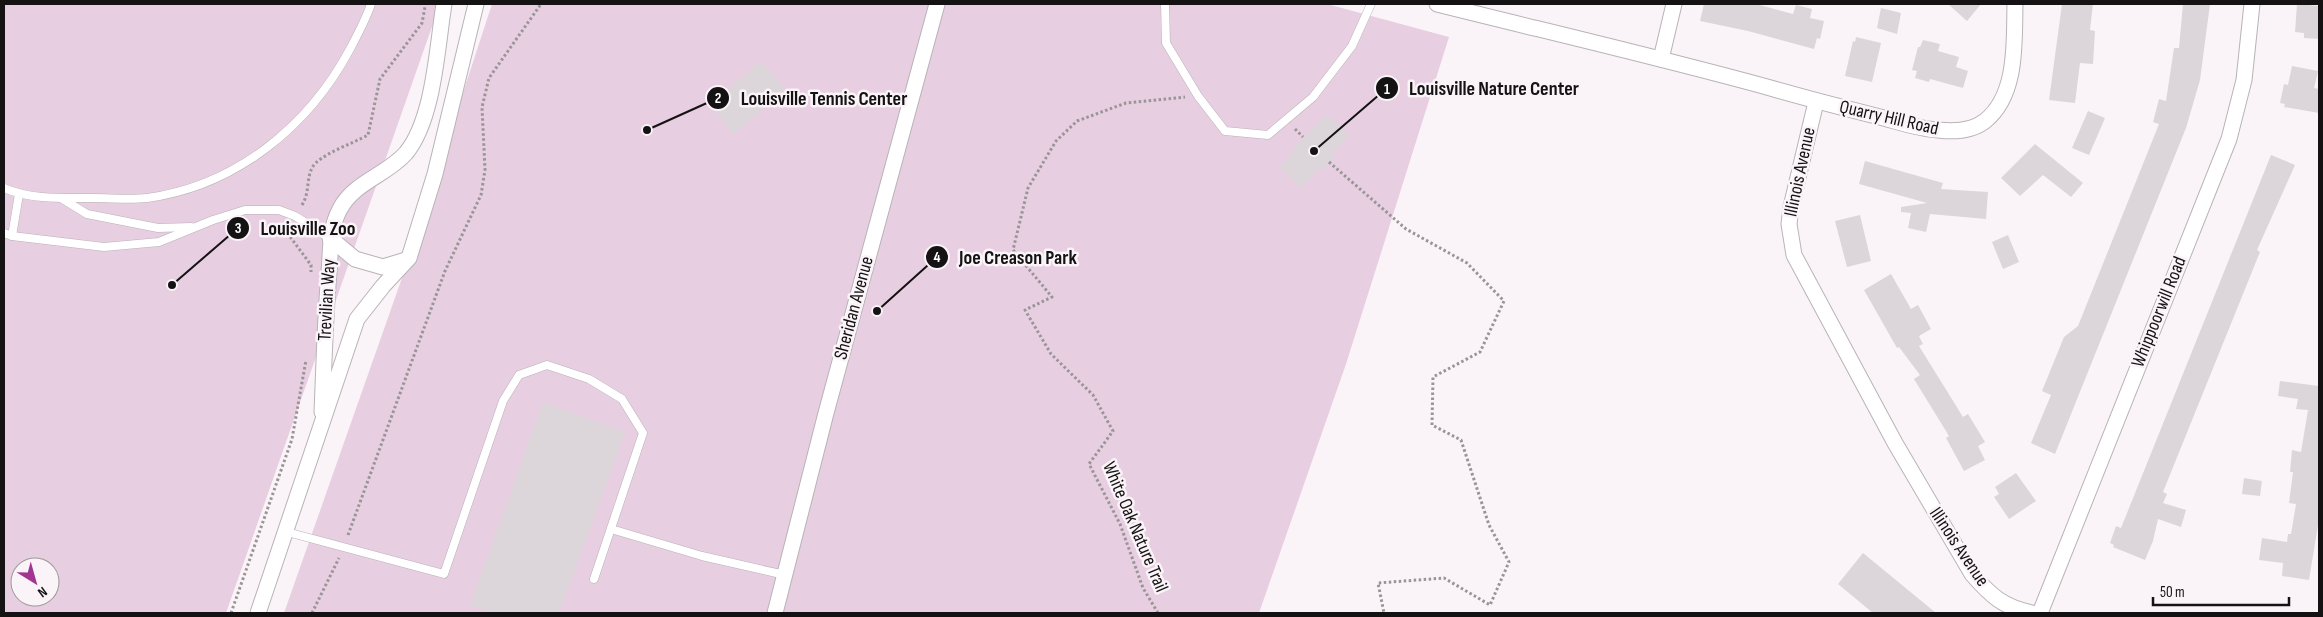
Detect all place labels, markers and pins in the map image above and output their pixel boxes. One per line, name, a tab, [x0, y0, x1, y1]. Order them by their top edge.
callout: Louisville Nature Center	[1374, 71, 1589, 106]
callout: Louisville Tennis Center	[705, 80, 917, 115]
callout: Louisville Zoo	[226, 210, 366, 245]
callout: Joe Creason Park	[924, 239, 1087, 274]

